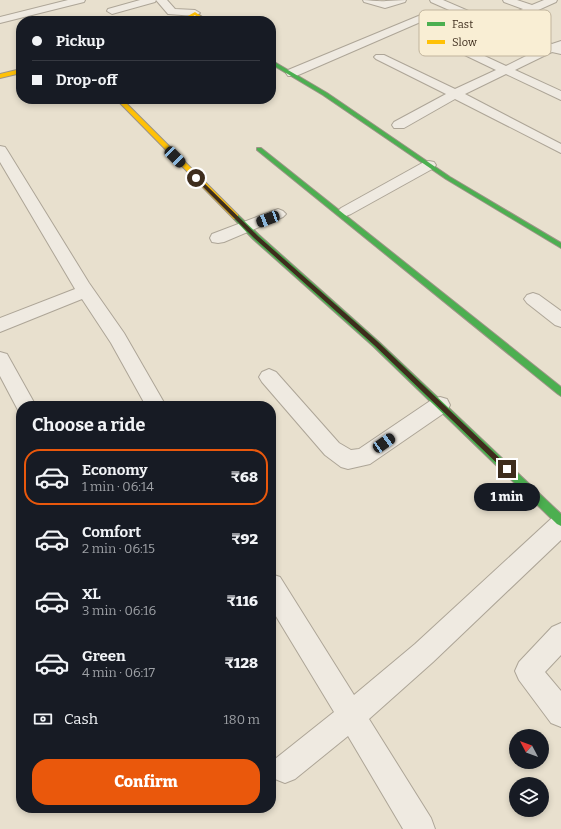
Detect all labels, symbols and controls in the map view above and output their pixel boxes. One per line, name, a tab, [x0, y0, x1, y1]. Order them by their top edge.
legend	[419, 10, 551, 56]
text: Fast	[452, 18, 473, 31]
text: Pickup	[56, 32, 105, 50]
text: Slow	[452, 36, 477, 49]
text: Drop-off	[56, 71, 117, 89]
car	[162, 144, 188, 170]
route start	[187, 169, 205, 187]
car	[255, 209, 281, 229]
text: Choose a ride	[32, 414, 145, 436]
car	[371, 431, 397, 455]
icon: car	[34, 459, 70, 495]
route end	[498, 460, 516, 478]
text: Economy	[82, 461, 148, 479]
text: ₹68	[231, 468, 258, 486]
text: 1 min · 06:14	[82, 479, 154, 494]
callout: 1 min	[474, 483, 540, 511]
text: 1 min	[490, 489, 524, 504]
icon: car	[34, 521, 70, 557]
text: Comfort	[82, 523, 141, 541]
text: ₹92	[231, 530, 258, 548]
text: 2 min · 06:15	[82, 541, 155, 556]
icon: car	[34, 583, 70, 619]
text: XL	[82, 585, 101, 603]
text: ₹116	[227, 592, 258, 610]
text: 3 min · 06:16	[82, 603, 156, 618]
icon: car	[34, 645, 70, 681]
text: Green	[82, 647, 126, 665]
text: ₹128	[224, 654, 258, 672]
text: 4 min · 06:17	[82, 665, 155, 680]
icon: cash	[32, 708, 54, 730]
text: Cash	[64, 710, 98, 728]
text: 180 m	[224, 712, 260, 727]
north arrow	[509, 729, 549, 769]
map controls	[509, 729, 549, 817]
button: Confirm	[32, 759, 260, 805]
button: layers	[509, 777, 549, 817]

